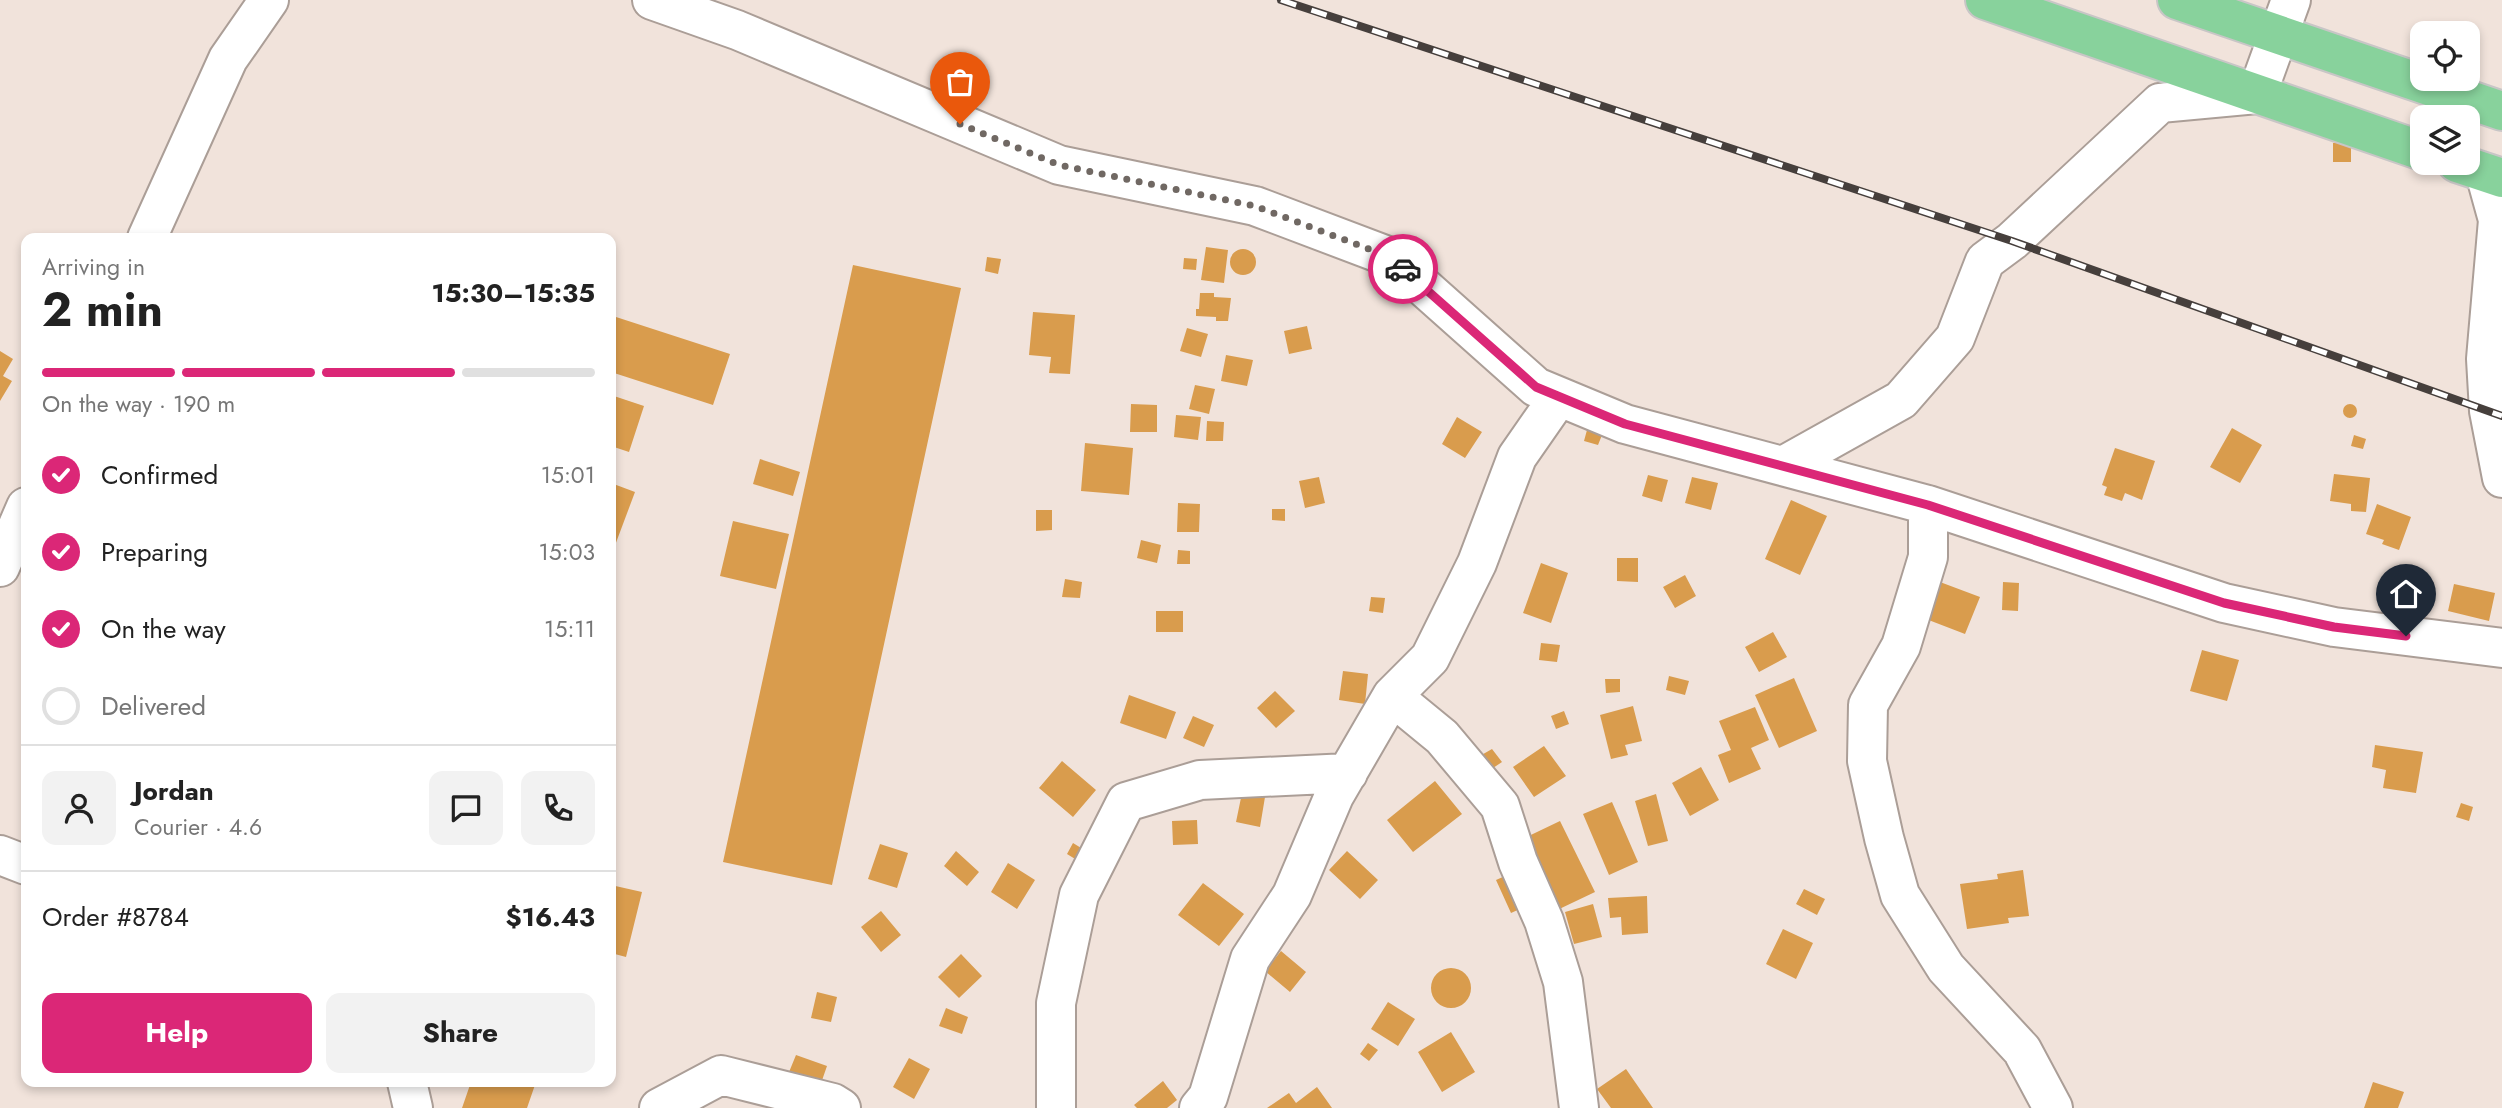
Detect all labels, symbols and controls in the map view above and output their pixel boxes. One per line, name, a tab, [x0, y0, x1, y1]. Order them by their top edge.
map controls	[2410, 21, 2480, 175]
button: locate	[2410, 21, 2480, 91]
pin	[930, 52, 990, 124]
icon: bag	[941, 63, 979, 101]
button: layers	[2410, 105, 2480, 175]
courier	[1368, 234, 1438, 304]
text: Arriving in	[42, 250, 145, 284]
icon: car	[1384, 250, 1422, 288]
text: 15:30–15:35	[432, 274, 595, 312]
text: 2 min	[42, 277, 163, 343]
text: On the way · 190 m	[42, 387, 235, 421]
icon: check	[42, 456, 80, 494]
text: Confirmed	[101, 456, 218, 494]
text: 15:01	[541, 458, 595, 492]
icon: check	[42, 533, 80, 571]
text: Preparing	[101, 533, 208, 571]
text: 15:03	[538, 535, 595, 569]
pin	[2376, 564, 2436, 636]
icon: home	[2387, 575, 2425, 613]
icon: check	[42, 610, 80, 648]
text: On the way	[101, 610, 226, 648]
text: 15:11	[544, 612, 595, 646]
text: Delivered	[101, 687, 206, 725]
button: person	[42, 771, 116, 845]
button: chat	[429, 771, 503, 845]
button: phone	[521, 771, 595, 845]
text: Jordan	[134, 772, 214, 810]
text: Courier · 4.6	[134, 810, 262, 844]
text: Order #8784	[42, 898, 189, 936]
text: $16.43	[506, 898, 595, 936]
button: Help	[42, 993, 312, 1073]
button: Share	[326, 993, 595, 1073]

